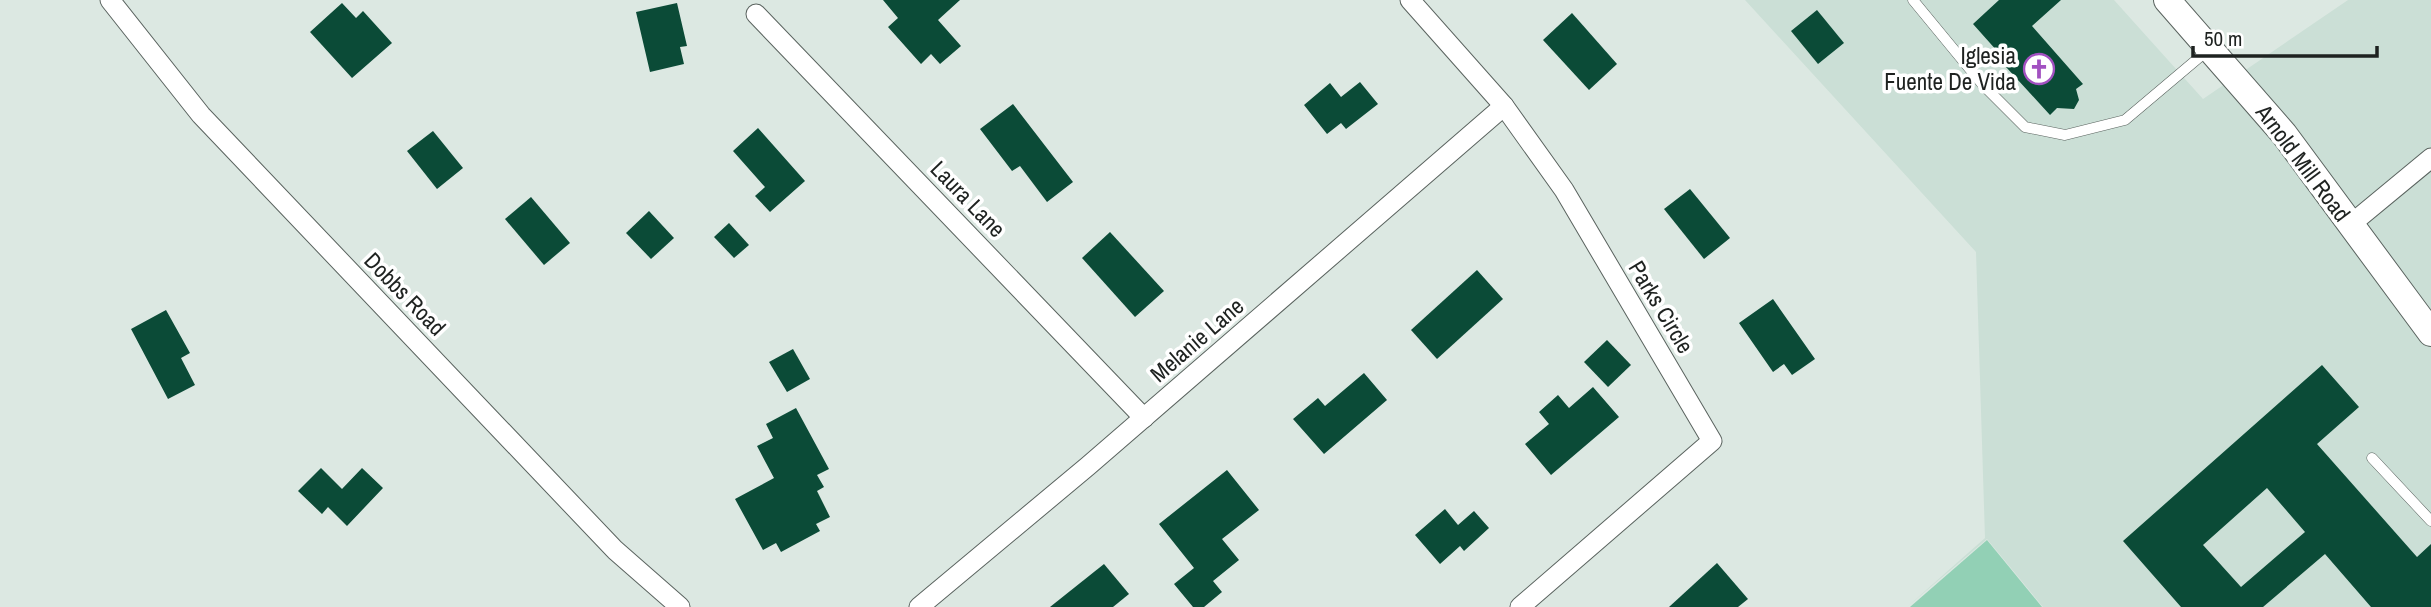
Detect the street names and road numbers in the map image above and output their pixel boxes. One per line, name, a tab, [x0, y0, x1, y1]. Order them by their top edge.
street label: Arnold Mill Road	[2248, 97, 2358, 228]
street label: Laura Lane	[924, 154, 1013, 244]
street label: Dobbs Road	[358, 245, 453, 342]
street label: Parks Circle	[1622, 255, 1701, 359]
street label: Melanie Lane	[1143, 290, 1250, 389]

